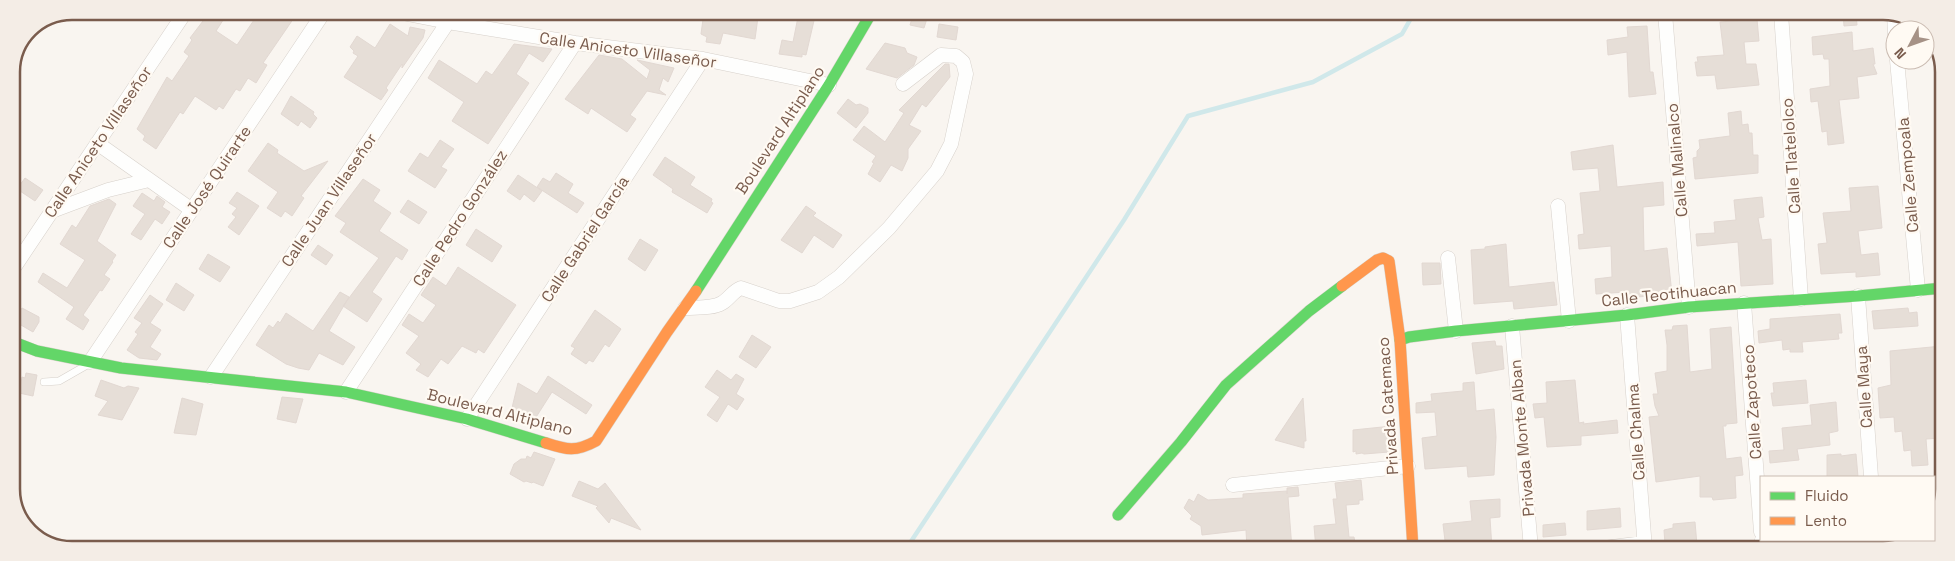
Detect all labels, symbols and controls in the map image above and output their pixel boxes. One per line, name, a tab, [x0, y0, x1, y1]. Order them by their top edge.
north arrow	[1885, 20, 1935, 70]
street label: Calle Aniceto Villaseñor	[538, 27, 718, 73]
text: N	[1890, 44, 1910, 63]
street label: Calle Aniceto Villaseñor	[39, 62, 157, 222]
street label: Boulevard Altiplano	[731, 62, 829, 198]
street label: Calle Tlatelolco	[1776, 97, 1806, 215]
street label: Calle Malinalco	[1662, 102, 1692, 218]
street label: Calle Zempoala	[1893, 116, 1923, 234]
street label: Calle José Quirarte	[158, 122, 256, 252]
street label: Calle Juan Villaseñor	[276, 129, 382, 271]
street label: Calle Pedro González	[408, 146, 512, 290]
street label: Calle Gabriel García	[536, 172, 634, 306]
street label: Calle Teotihuacan	[1600, 276, 1738, 312]
street label: Privada Catemaco	[1373, 336, 1403, 476]
street label: Calle Zapoteco	[1738, 344, 1766, 460]
street label: Calle Maya	[1851, 345, 1877, 429]
street label: Privada Monte Alban	[1505, 359, 1539, 517]
street label: Calle Chalma	[1622, 383, 1650, 481]
street label: Boulevard Altiplano	[425, 384, 575, 440]
legend	[1760, 476, 1935, 541]
text: Fluido	[1805, 486, 1849, 505]
text: Lento	[1805, 511, 1847, 530]

